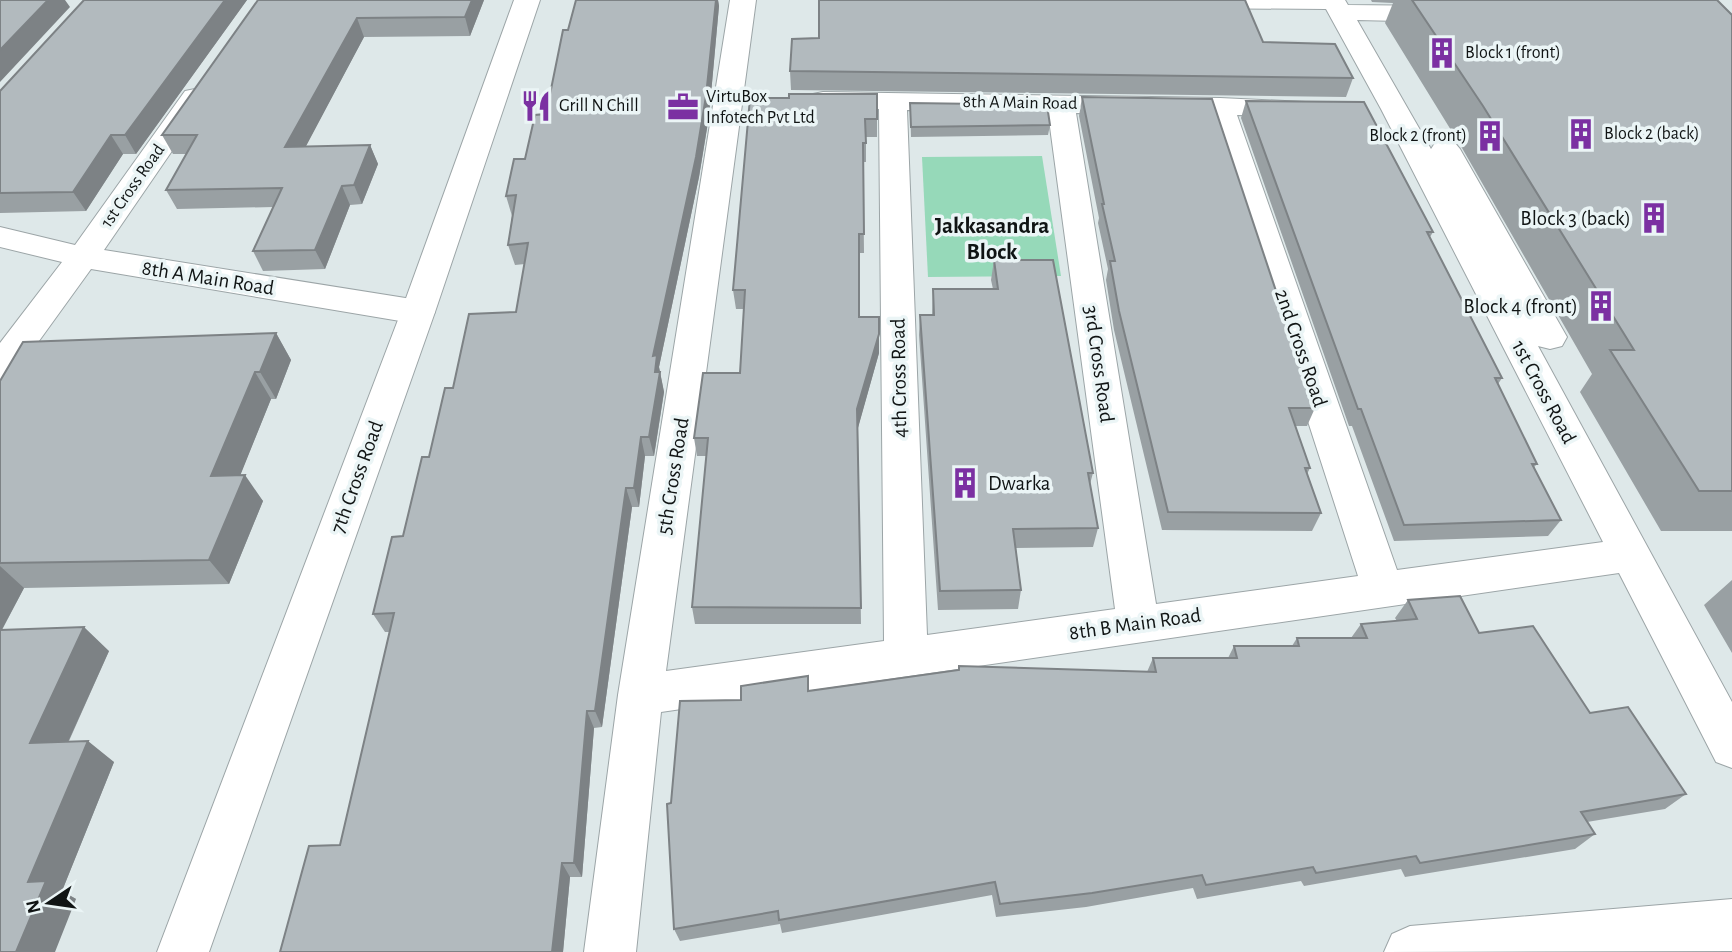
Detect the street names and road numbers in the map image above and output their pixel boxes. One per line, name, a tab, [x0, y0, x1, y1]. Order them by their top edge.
street label: 8th A Main Road	[962, 93, 1078, 113]
street label: 1st Cross Road	[98, 141, 168, 231]
street label: 8th A Main Road	[140, 257, 276, 299]
street label: 2nd Cross Road	[1271, 286, 1331, 410]
street label: 3rd Cross Road	[1080, 304, 1118, 424]
street label: 4th Cross Road	[887, 318, 911, 438]
street label: 1st Cross Road	[1508, 337, 1580, 447]
street label: 5th Cross Road	[653, 416, 693, 536]
street label: 7th Cross Road	[327, 418, 387, 536]
street label: 8th B Main Road	[1068, 604, 1202, 644]

